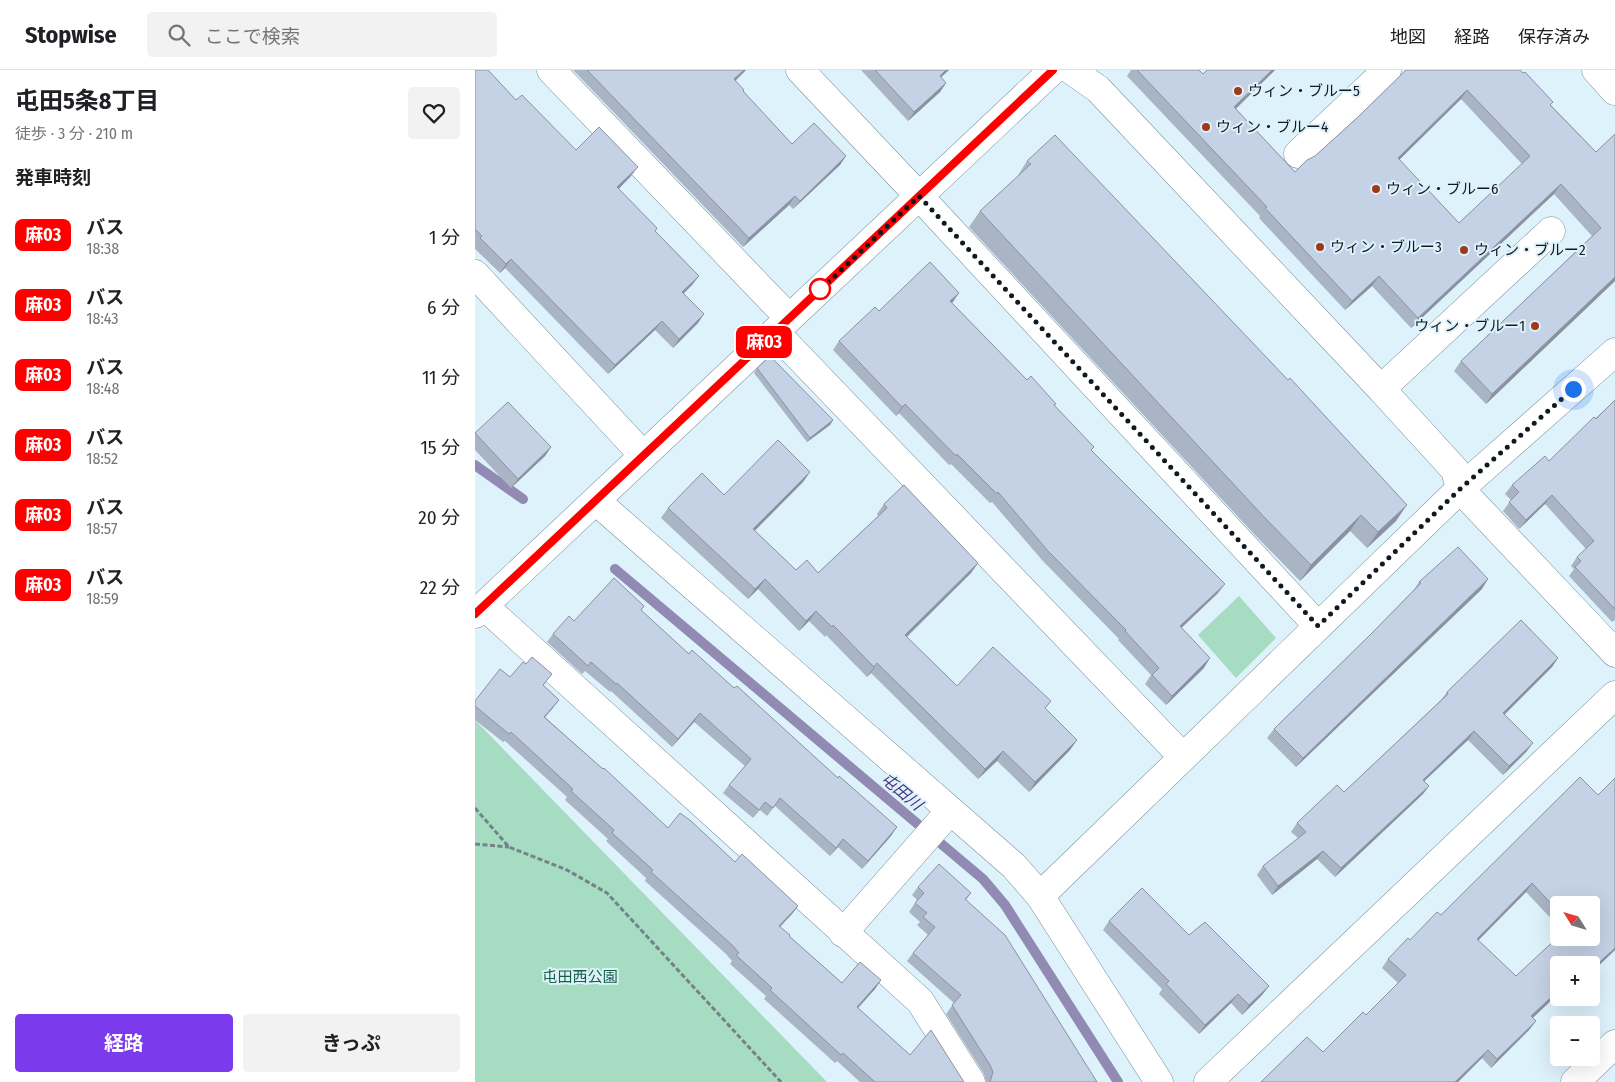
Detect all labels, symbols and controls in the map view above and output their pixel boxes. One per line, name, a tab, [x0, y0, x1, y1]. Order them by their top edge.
search box	[147, 12, 497, 57]
text: Stopwise	[25, 21, 117, 49]
icon: search	[165, 21, 193, 49]
text: ここで検索	[205, 25, 300, 48]
text: 地図	[1390, 26, 1426, 48]
text: 経路	[1454, 26, 1490, 48]
text: 保存済み	[1518, 26, 1590, 48]
place label: ウィン・ブルー5	[1248, 82, 1360, 100]
marker: ウィン・ブルー5	[1232, 85, 1244, 97]
text: 屯田5条8丁目	[15, 87, 159, 115]
button: heart	[408, 87, 460, 139]
place label: ウィン・ブルー4	[1216, 118, 1328, 136]
marker: ウィン・ブルー4	[1200, 121, 1212, 133]
text: 徒歩 · 3 分 · 210 m	[15, 124, 133, 143]
text: 発車時刻	[15, 166, 91, 189]
place label: ウィン・ブルー6	[1386, 180, 1498, 198]
marker: ウィン・ブルー6	[1370, 183, 1382, 195]
text: バス	[86, 216, 124, 239]
text: 麻03	[25, 224, 61, 246]
text: 1 分	[429, 226, 460, 249]
place label: ウィン・ブルー3	[1330, 238, 1442, 256]
text: 18:38	[86, 239, 119, 258]
marker: ウィン・ブルー3	[1314, 241, 1326, 253]
place label: ウィン・ブルー2	[1474, 241, 1586, 259]
marker: ウィン・ブルー2	[1458, 244, 1470, 256]
unlabelled marker	[809, 278, 831, 300]
text: バス	[86, 286, 124, 309]
text: 麻03	[25, 294, 61, 316]
text: 6 分	[427, 296, 460, 319]
text: 18:43	[86, 309, 118, 328]
place label: ウィン・ブルー1	[1414, 317, 1525, 335]
marker: ウィン・ブルー1	[1529, 320, 1541, 332]
line badge: 麻03	[735, 326, 793, 358]
text: 麻03	[746, 331, 782, 353]
text: バス	[86, 356, 124, 379]
text: 麻03	[25, 364, 61, 386]
text: 11 分	[422, 366, 460, 389]
your location	[1561, 377, 1586, 402]
text: 18:48	[86, 379, 119, 398]
text: バス	[86, 426, 124, 449]
text: 麻03	[25, 434, 61, 456]
text: 15 分	[420, 436, 460, 459]
text: 18:52	[86, 449, 118, 468]
text: バス	[86, 496, 124, 519]
text: 麻03	[25, 504, 61, 526]
text: 20 分	[418, 506, 460, 529]
text: 18:57	[86, 519, 117, 538]
text: バス	[86, 566, 124, 589]
text: 麻03	[25, 574, 61, 596]
text: 22 分	[420, 576, 460, 599]
text: 18:59	[86, 589, 119, 608]
water label: 屯田川	[877, 769, 928, 815]
north arrow	[1550, 896, 1600, 946]
map controls	[1550, 896, 1600, 1066]
button: +	[1550, 956, 1600, 1006]
park label: 屯田西公園	[542, 968, 618, 986]
button: 経路	[15, 1014, 233, 1072]
button: きっぷ	[243, 1014, 460, 1072]
button: −	[1550, 1016, 1600, 1066]

